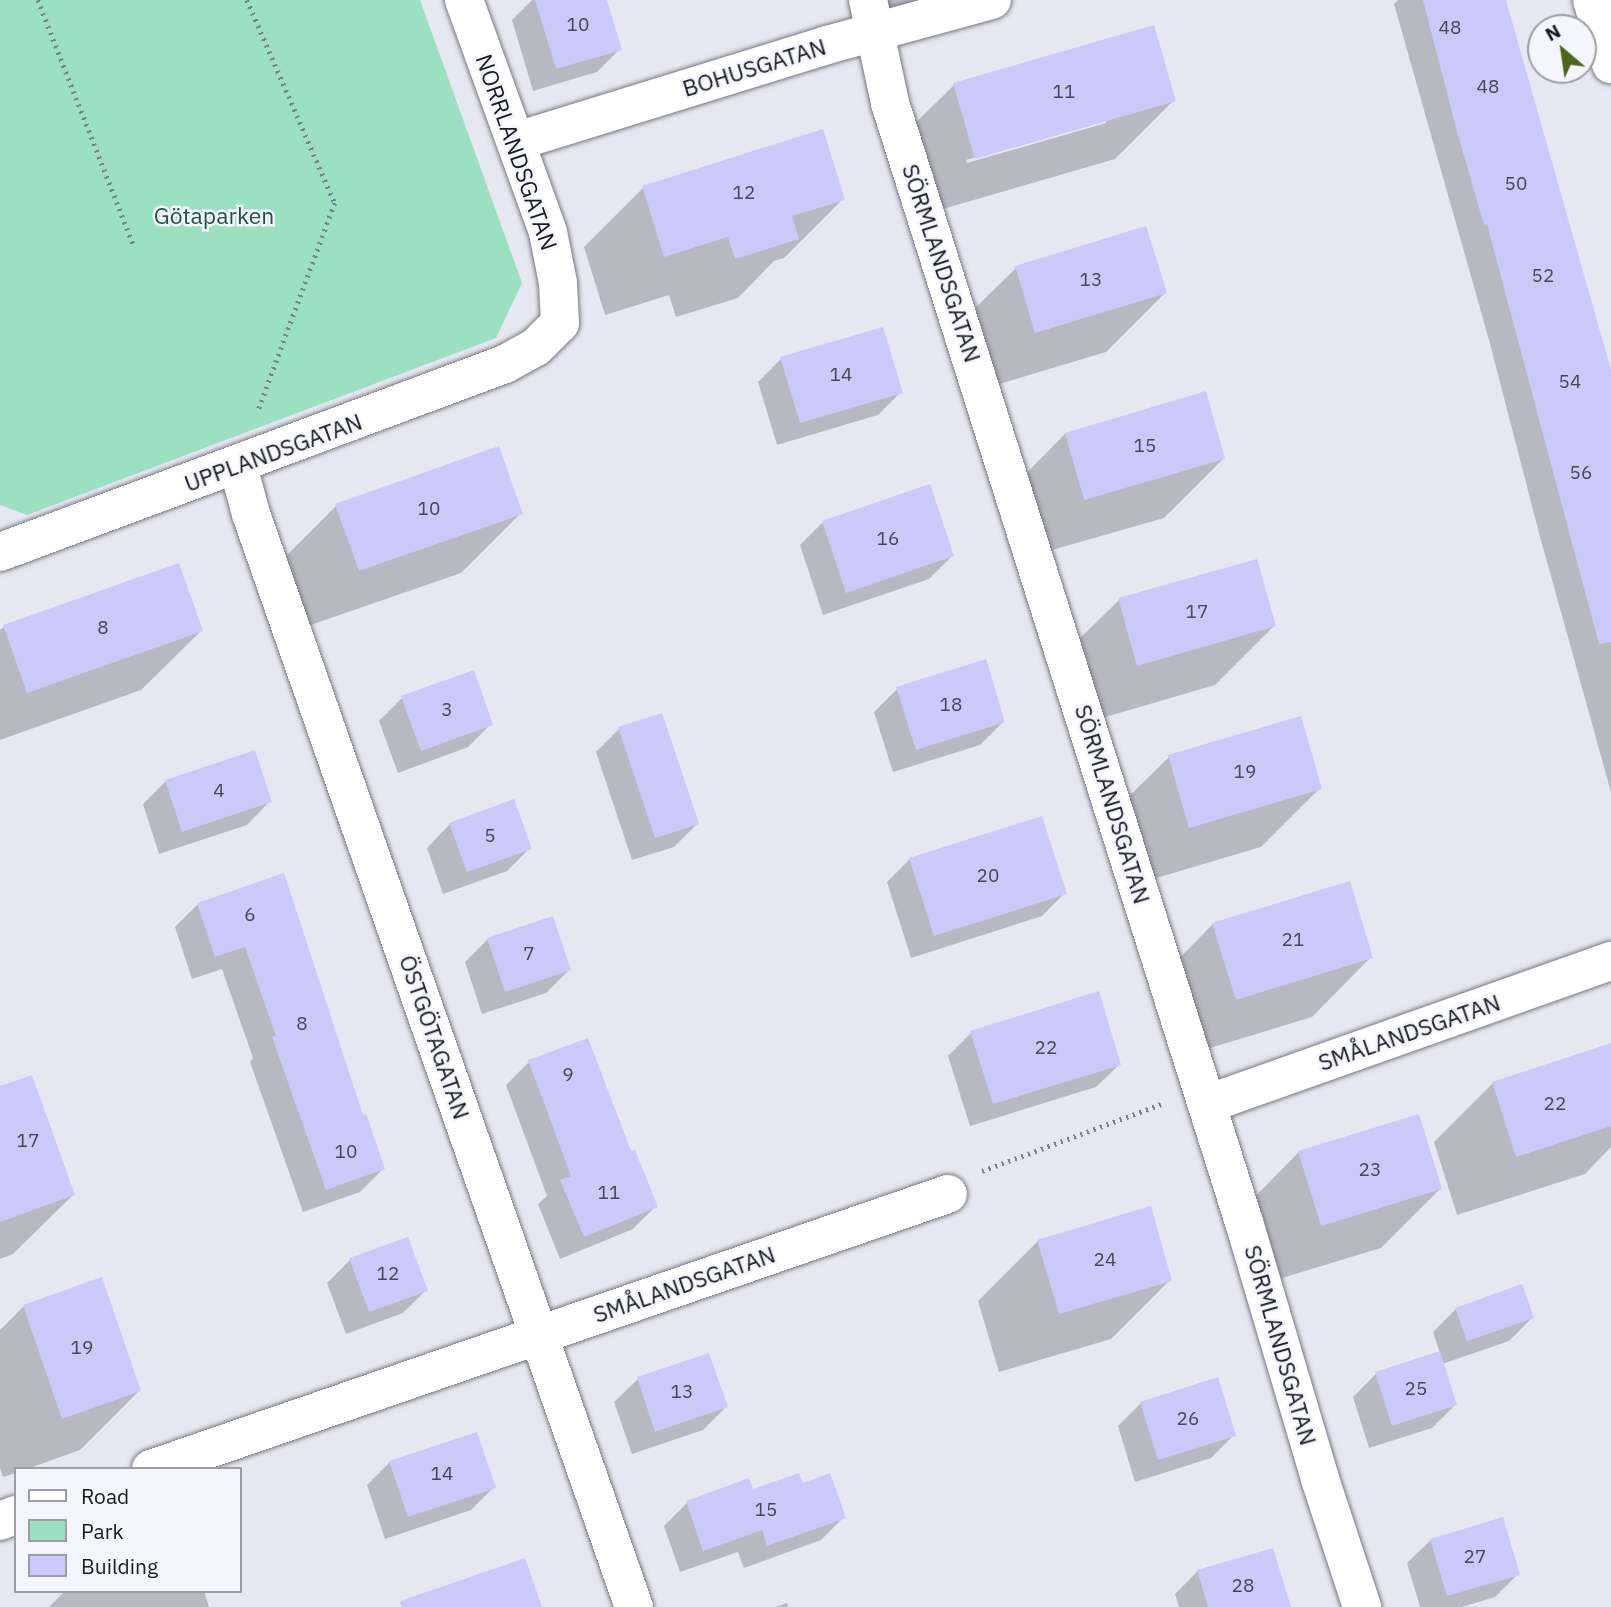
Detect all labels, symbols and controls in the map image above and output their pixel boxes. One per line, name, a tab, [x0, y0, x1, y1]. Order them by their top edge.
house number: 10	[567, 14, 589, 36]
north arrow	[1527, 14, 1597, 84]
house number: 48	[1439, 17, 1461, 39]
text: N	[1541, 19, 1565, 46]
street label: BOHUSGATAN	[679, 32, 829, 102]
street label: NORRLANDSGATAN	[470, 50, 564, 254]
house number: 48	[1477, 76, 1499, 98]
house number: 11	[1053, 81, 1075, 103]
street label: SÖRMLANDSGATAN	[897, 160, 987, 366]
house number: 50	[1505, 173, 1527, 195]
house number: 12	[733, 182, 755, 204]
park label: Götaparken	[154, 201, 274, 229]
house number: 52	[1532, 265, 1554, 287]
house number: 13	[1080, 269, 1102, 291]
house number: 14	[830, 364, 852, 386]
house number: 54	[1559, 371, 1581, 393]
street label: UPPLANDSGATAN	[180, 407, 366, 497]
house number: 15	[1134, 435, 1156, 457]
house number: 56	[1570, 462, 1592, 484]
house number: 10	[418, 498, 440, 520]
house number: 16	[877, 528, 899, 550]
house number: 17	[1186, 601, 1208, 623]
house number: 8	[97, 617, 109, 639]
house number: 18	[940, 694, 962, 716]
house number: 3	[441, 699, 453, 721]
street label: SÖRMLANDSGATAN	[1070, 701, 1156, 907]
house number: 19	[1234, 761, 1256, 783]
house number: 4	[213, 780, 225, 802]
house number: 5	[484, 825, 496, 847]
house number: 20	[977, 865, 999, 887]
house number: 6	[244, 904, 256, 926]
house number: 21	[1282, 929, 1304, 951]
house number: 7	[523, 943, 535, 965]
street label: ÖSTGÖTAGATAN	[394, 951, 476, 1123]
street label: SMÅLANDSGATAN	[1314, 988, 1504, 1076]
house number: 8	[296, 1013, 308, 1035]
house number: 22	[1035, 1037, 1057, 1059]
house number: 9	[562, 1064, 574, 1086]
house number: 22	[1544, 1093, 1566, 1115]
house number: 17	[17, 1130, 39, 1152]
house number: 10	[335, 1141, 357, 1163]
house number: 23	[1359, 1159, 1381, 1181]
house number: 11	[598, 1182, 620, 1204]
street label: SMÅLANDSGATAN	[589, 1240, 779, 1328]
street label: SÖRMLANDSGATAN	[1239, 1242, 1323, 1448]
house number: 24	[1094, 1249, 1116, 1271]
house number: 12	[377, 1263, 399, 1285]
house number: 19	[71, 1337, 93, 1359]
house number: 25	[1405, 1378, 1427, 1400]
house number: 13	[671, 1381, 693, 1403]
house number: 26	[1177, 1408, 1199, 1430]
house number: 14	[431, 1463, 453, 1485]
legend	[14, 1467, 242, 1593]
text: Road	[81, 1482, 129, 1510]
house number: 15	[755, 1499, 777, 1521]
text: Park	[81, 1517, 124, 1545]
house number: 27	[1464, 1546, 1486, 1568]
text: Building	[81, 1552, 158, 1580]
house number: 28	[1232, 1575, 1254, 1597]

